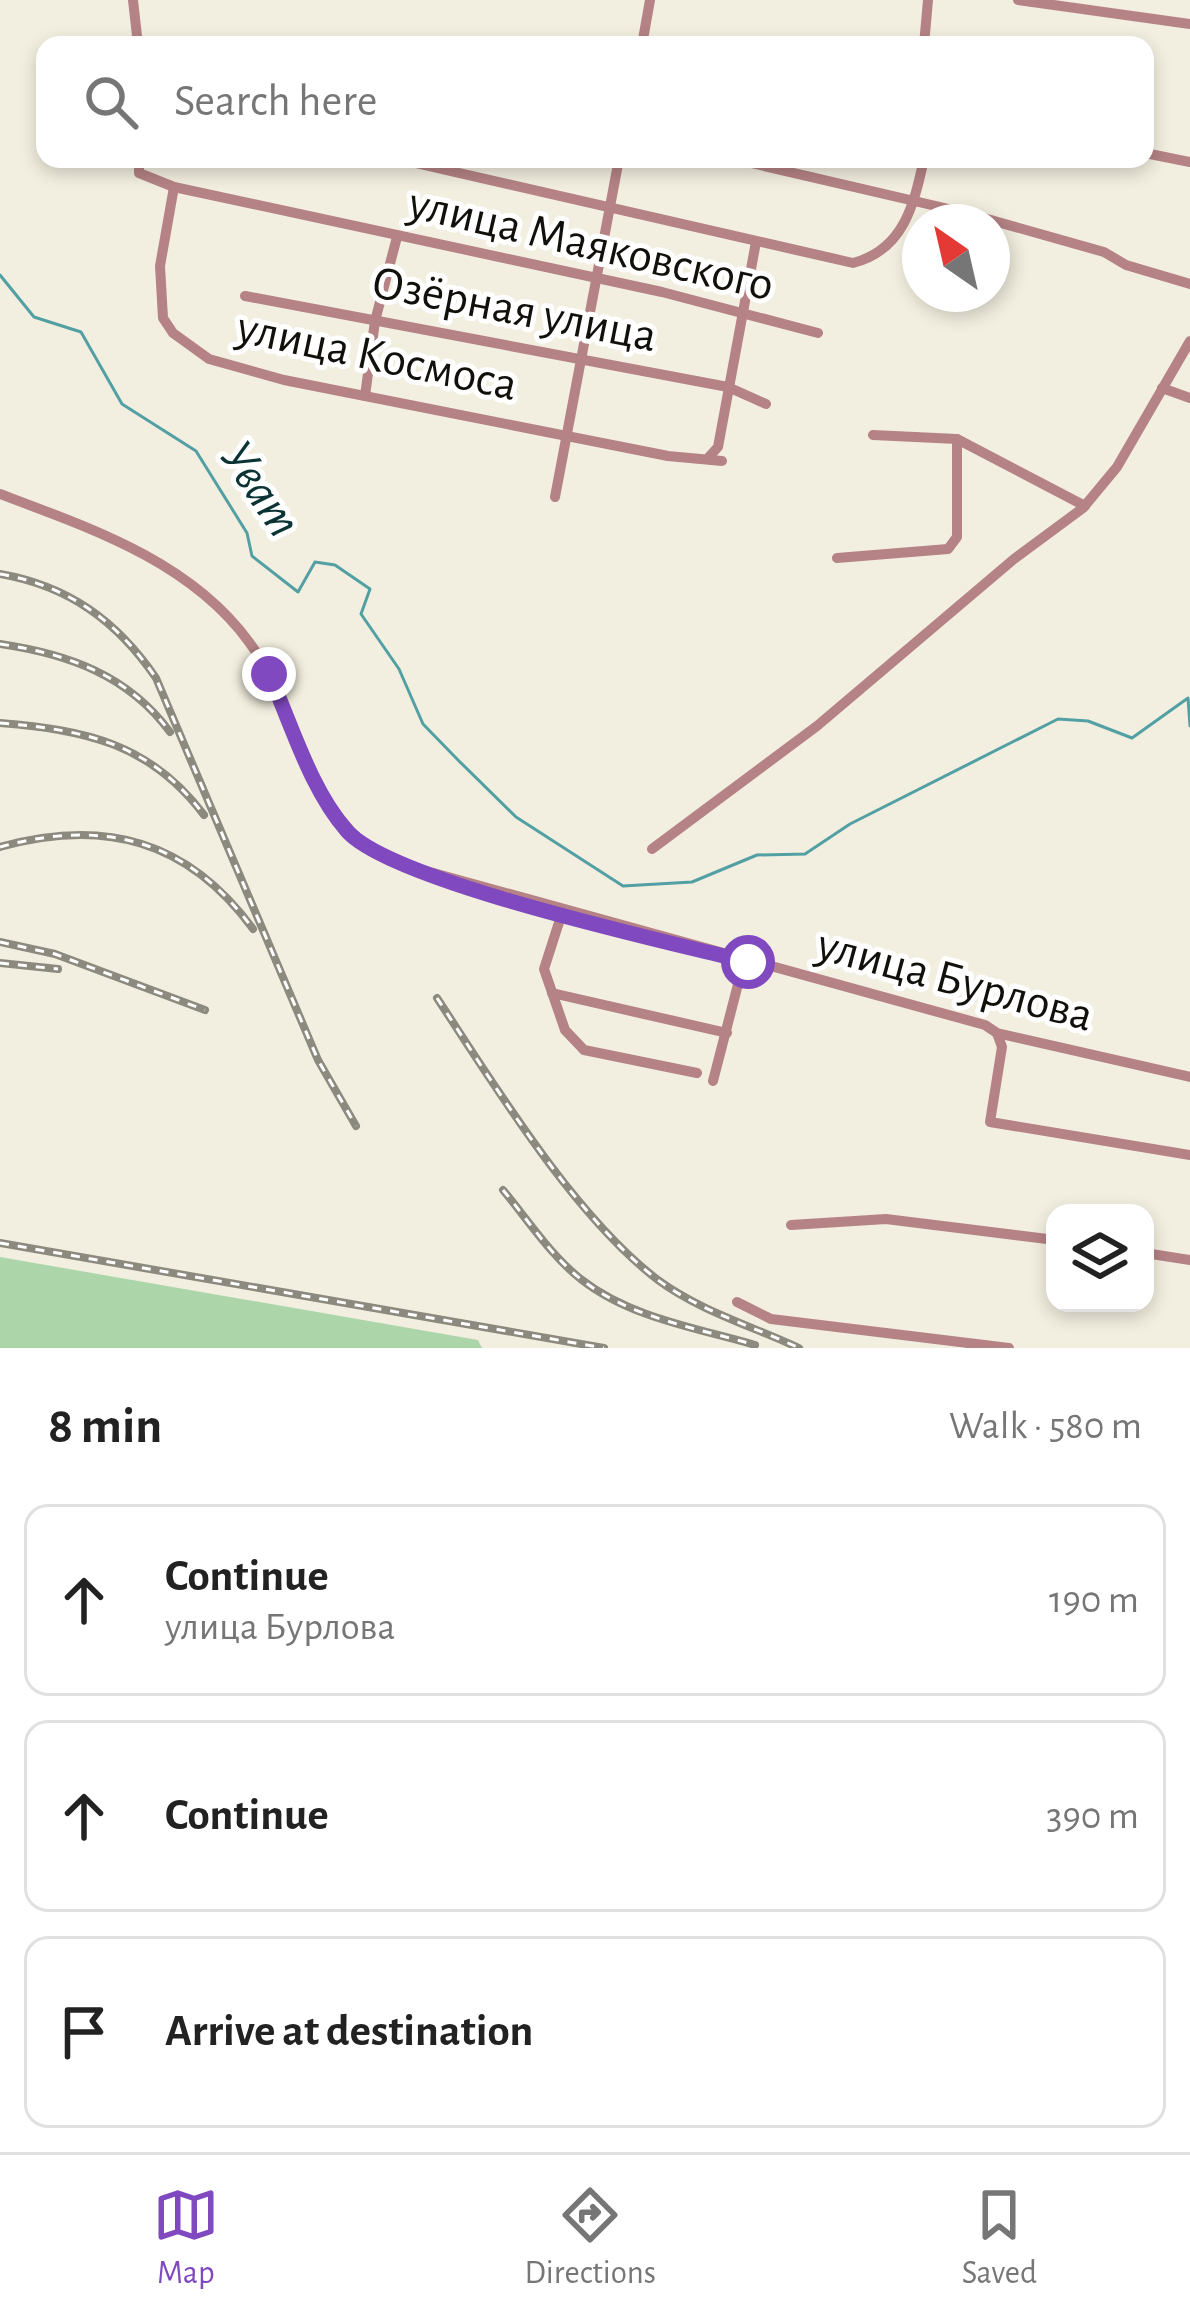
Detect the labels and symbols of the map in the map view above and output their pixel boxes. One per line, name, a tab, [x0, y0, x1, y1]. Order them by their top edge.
street label: улица Маяковского	[403, 179, 778, 310]
north arrow	[902, 204, 1010, 312]
street label: Озёрная улица	[368, 259, 660, 361]
street label: улица Космоса	[232, 304, 521, 410]
water label: Уват	[210, 432, 310, 546]
route end	[242, 647, 296, 701]
street label: улица Бурлова	[811, 921, 1098, 1041]
route start	[721, 935, 775, 989]

